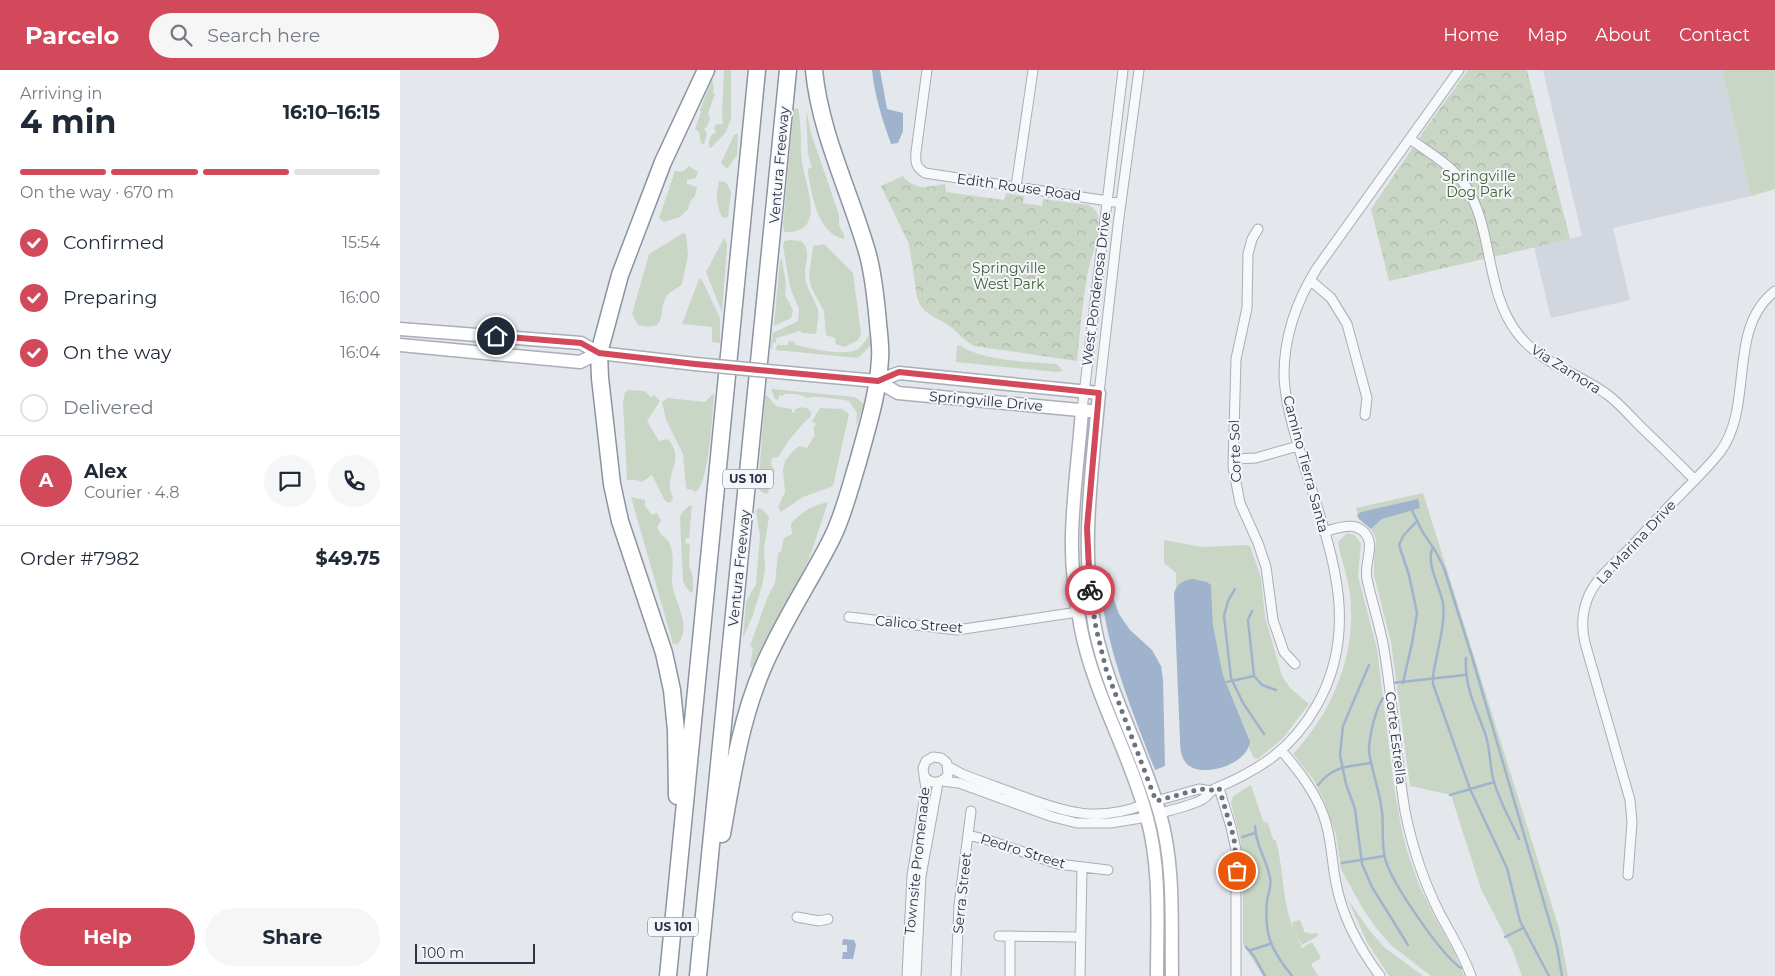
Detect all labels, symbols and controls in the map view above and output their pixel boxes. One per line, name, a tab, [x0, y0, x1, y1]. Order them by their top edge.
search box	[149, 13, 499, 58]
text: Parcelo	[25, 21, 119, 50]
icon: search	[167, 21, 195, 49]
text: Search here	[207, 24, 320, 47]
text: Home	[1443, 24, 1499, 46]
text: Map	[1527, 24, 1567, 46]
text: About	[1595, 24, 1651, 46]
text: Contact	[1679, 24, 1750, 46]
text: Arriving in	[20, 84, 102, 103]
text: 16:10–16:15	[283, 101, 380, 124]
text: 4 min	[20, 102, 116, 141]
street label: Ventura Freeway	[765, 105, 793, 224]
park label: Springville Dog Park	[1442, 167, 1516, 201]
street label: Edith Rouse Road	[956, 169, 1082, 205]
text: On the way · 670 m	[20, 183, 174, 202]
street label: West Ponderosa Drive	[1078, 211, 1114, 367]
icon: check	[20, 229, 48, 257]
text: Confirmed	[63, 231, 164, 254]
text: 15:54	[342, 233, 380, 252]
park label: Springville West Park	[972, 259, 1046, 293]
icon: check	[20, 284, 48, 312]
text: Preparing	[63, 286, 158, 309]
text: 16:00	[340, 288, 380, 307]
pin	[475, 315, 517, 357]
icon: home	[482, 322, 510, 350]
icon: check	[20, 339, 48, 367]
street label: Via Zamora	[1528, 340, 1604, 398]
text: On the way	[63, 341, 171, 364]
text: 16:04	[340, 343, 380, 362]
street label: Springville Drive	[928, 387, 1044, 415]
street label: Camino Tierra Santa	[1279, 393, 1333, 535]
text: Delivered	[63, 396, 154, 419]
street label: Corte Sol	[1225, 419, 1245, 483]
button: chat	[264, 455, 316, 507]
button: phone	[328, 455, 380, 507]
text: Alex	[84, 460, 127, 483]
text: A	[39, 469, 53, 492]
road number: US 101	[723, 469, 773, 488]
text: Courier · 4.8	[84, 483, 180, 502]
street label: La Marina Drive	[1592, 496, 1680, 588]
street label: Ventura Freeway	[724, 508, 754, 627]
text: Order #7982	[20, 547, 139, 570]
text: $49.75	[315, 547, 380, 570]
courier	[1065, 565, 1115, 615]
icon: bike	[1076, 576, 1104, 604]
street label: Calico Street	[874, 611, 964, 637]
street label: Corte Estrella	[1381, 691, 1411, 785]
street label: Townsite Promenade	[900, 786, 934, 936]
street label: Pedro Street	[978, 830, 1068, 873]
pin	[1216, 850, 1258, 892]
street label: Serra Street	[949, 851, 975, 935]
icon: bag	[1223, 857, 1251, 885]
button: Help	[20, 908, 195, 966]
button: Share	[205, 908, 380, 966]
road number: US 101	[648, 918, 698, 936]
scale bar	[415, 941, 535, 964]
text: 100 m	[422, 944, 464, 962]

